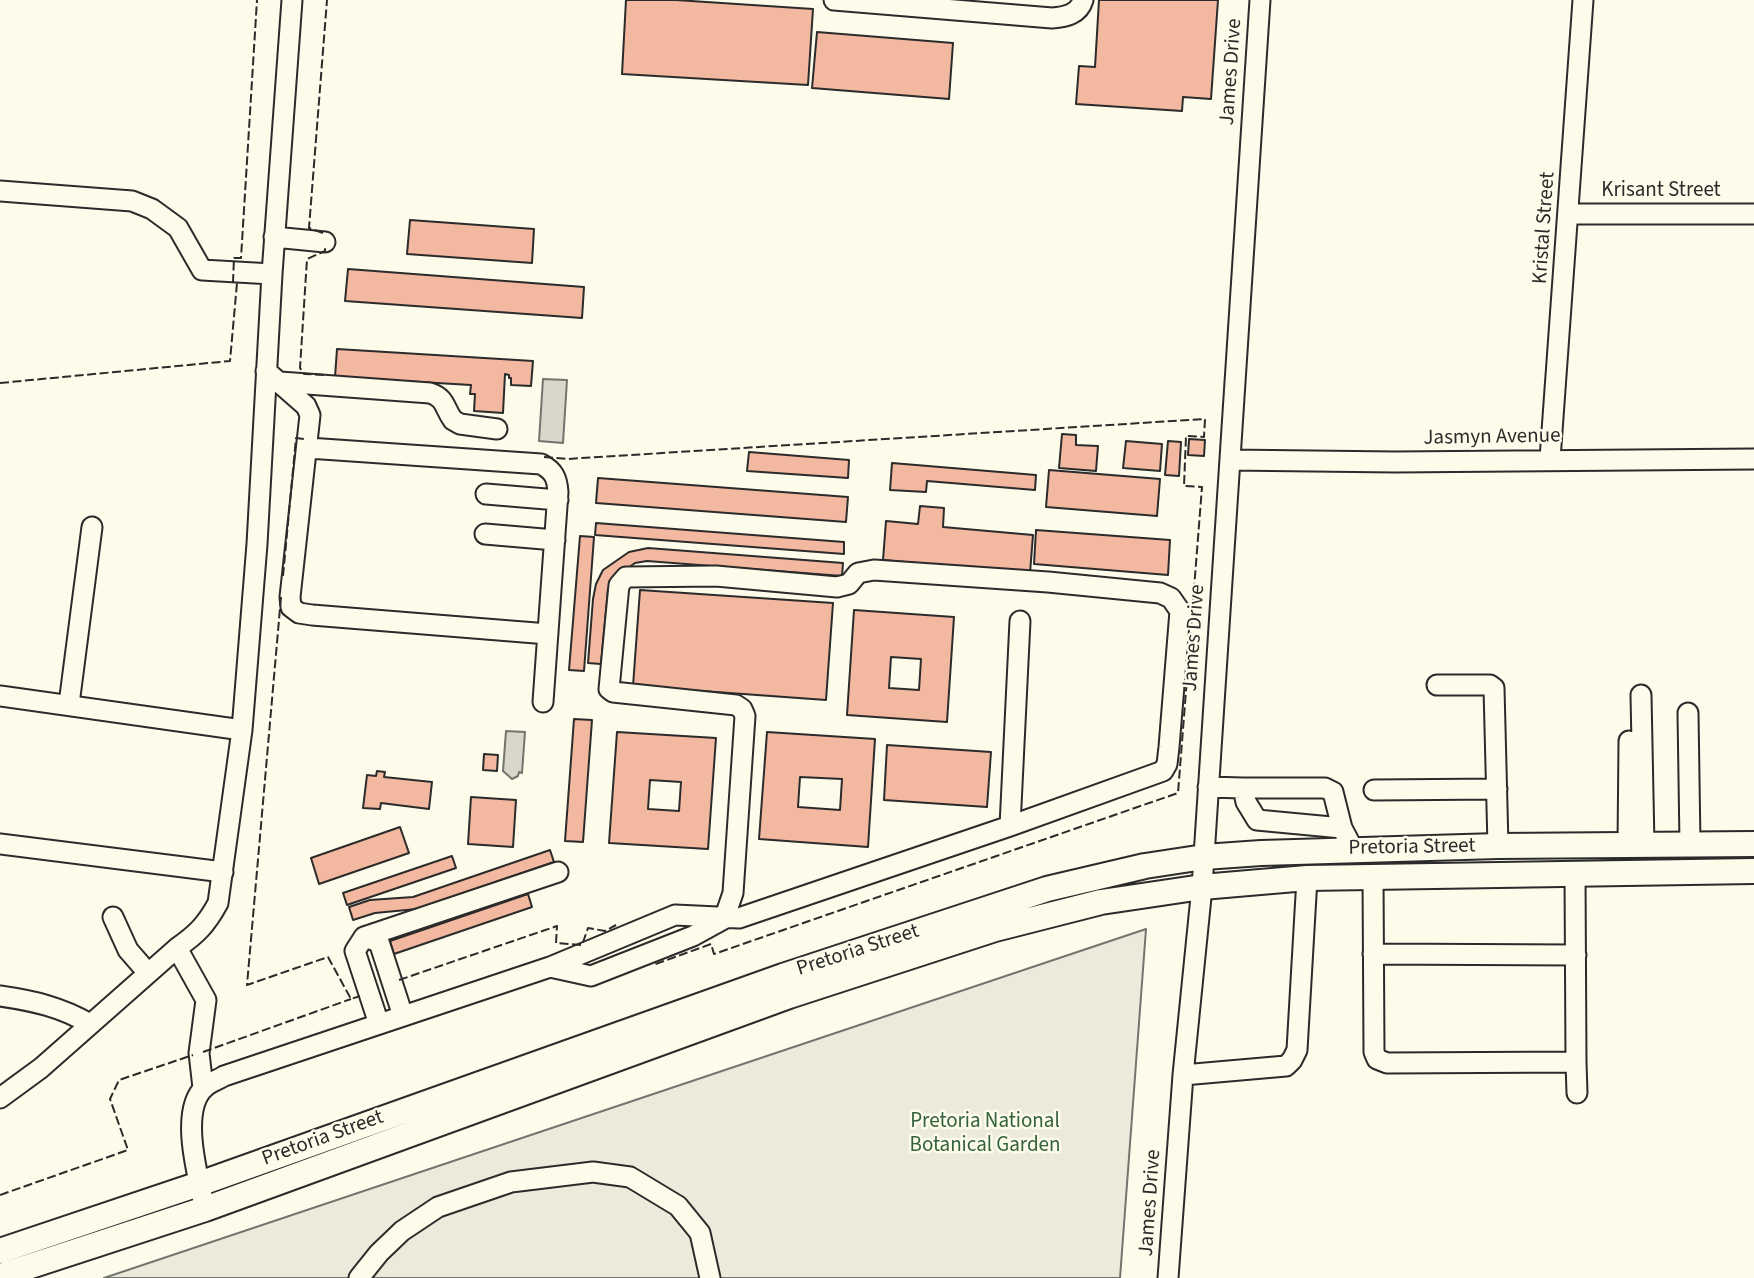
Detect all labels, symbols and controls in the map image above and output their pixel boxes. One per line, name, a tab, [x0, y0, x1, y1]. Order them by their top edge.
street label: James Drive	[1216, 18, 1248, 126]
street label: Kristal Street	[1529, 171, 1561, 285]
street label: Krisant Street	[1601, 178, 1721, 204]
street label: Jasmyn Avenue	[1423, 424, 1561, 452]
street label: James Drive	[1179, 584, 1211, 692]
street label: Pretoria Street	[1348, 834, 1476, 862]
street label: Pretoria Street	[794, 919, 922, 983]
street label: Pretoria Street	[259, 1105, 387, 1173]
park label: Pretoria National Botanical Garden	[910, 1109, 1060, 1159]
street label: James Drive	[1135, 1149, 1167, 1257]

